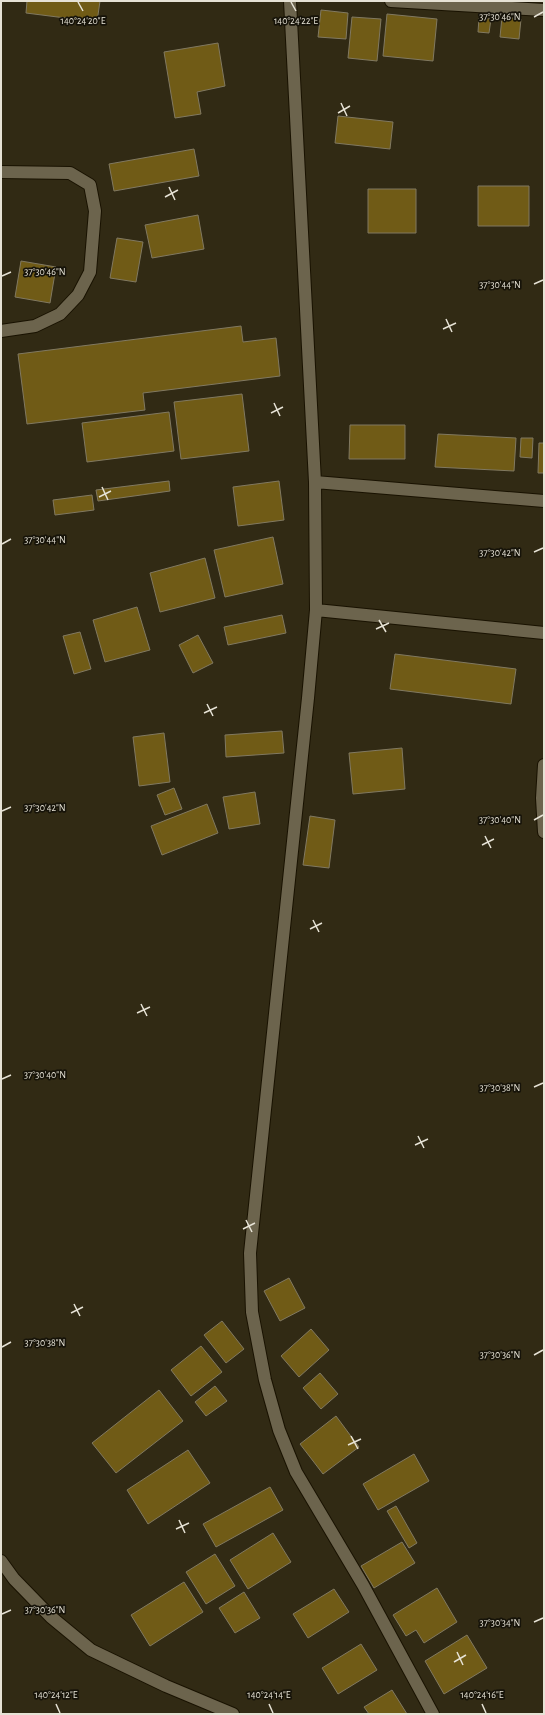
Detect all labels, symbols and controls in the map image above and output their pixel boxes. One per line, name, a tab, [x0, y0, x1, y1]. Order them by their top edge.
text: 37°30'46"N	[479, 12, 521, 22]
text: 140°24'20"E	[61, 16, 106, 26]
text: 140°24'22"E	[274, 16, 318, 26]
text: 37°30'46"N	[24, 267, 66, 277]
text: 37°30'44"N	[479, 280, 521, 290]
text: 37°30'44"N	[24, 535, 66, 545]
text: 37°30'42"N	[479, 548, 521, 558]
text: 37°30'42"N	[24, 803, 66, 813]
text: 37°30'40"N	[479, 815, 521, 825]
text: 37°30'40"N	[24, 1070, 66, 1080]
text: 37°30'38"N	[480, 1083, 520, 1093]
text: 37°30'38"N	[25, 1338, 65, 1348]
text: 37°30'36"N	[480, 1350, 520, 1360]
text: 37°30'36"N	[25, 1605, 65, 1615]
text: 37°30'34"N	[480, 1618, 520, 1628]
text: 140°24'12"E	[34, 1690, 78, 1700]
text: 140°24'14"E	[247, 1690, 291, 1700]
text: 140°24'16"E	[460, 1690, 504, 1700]

